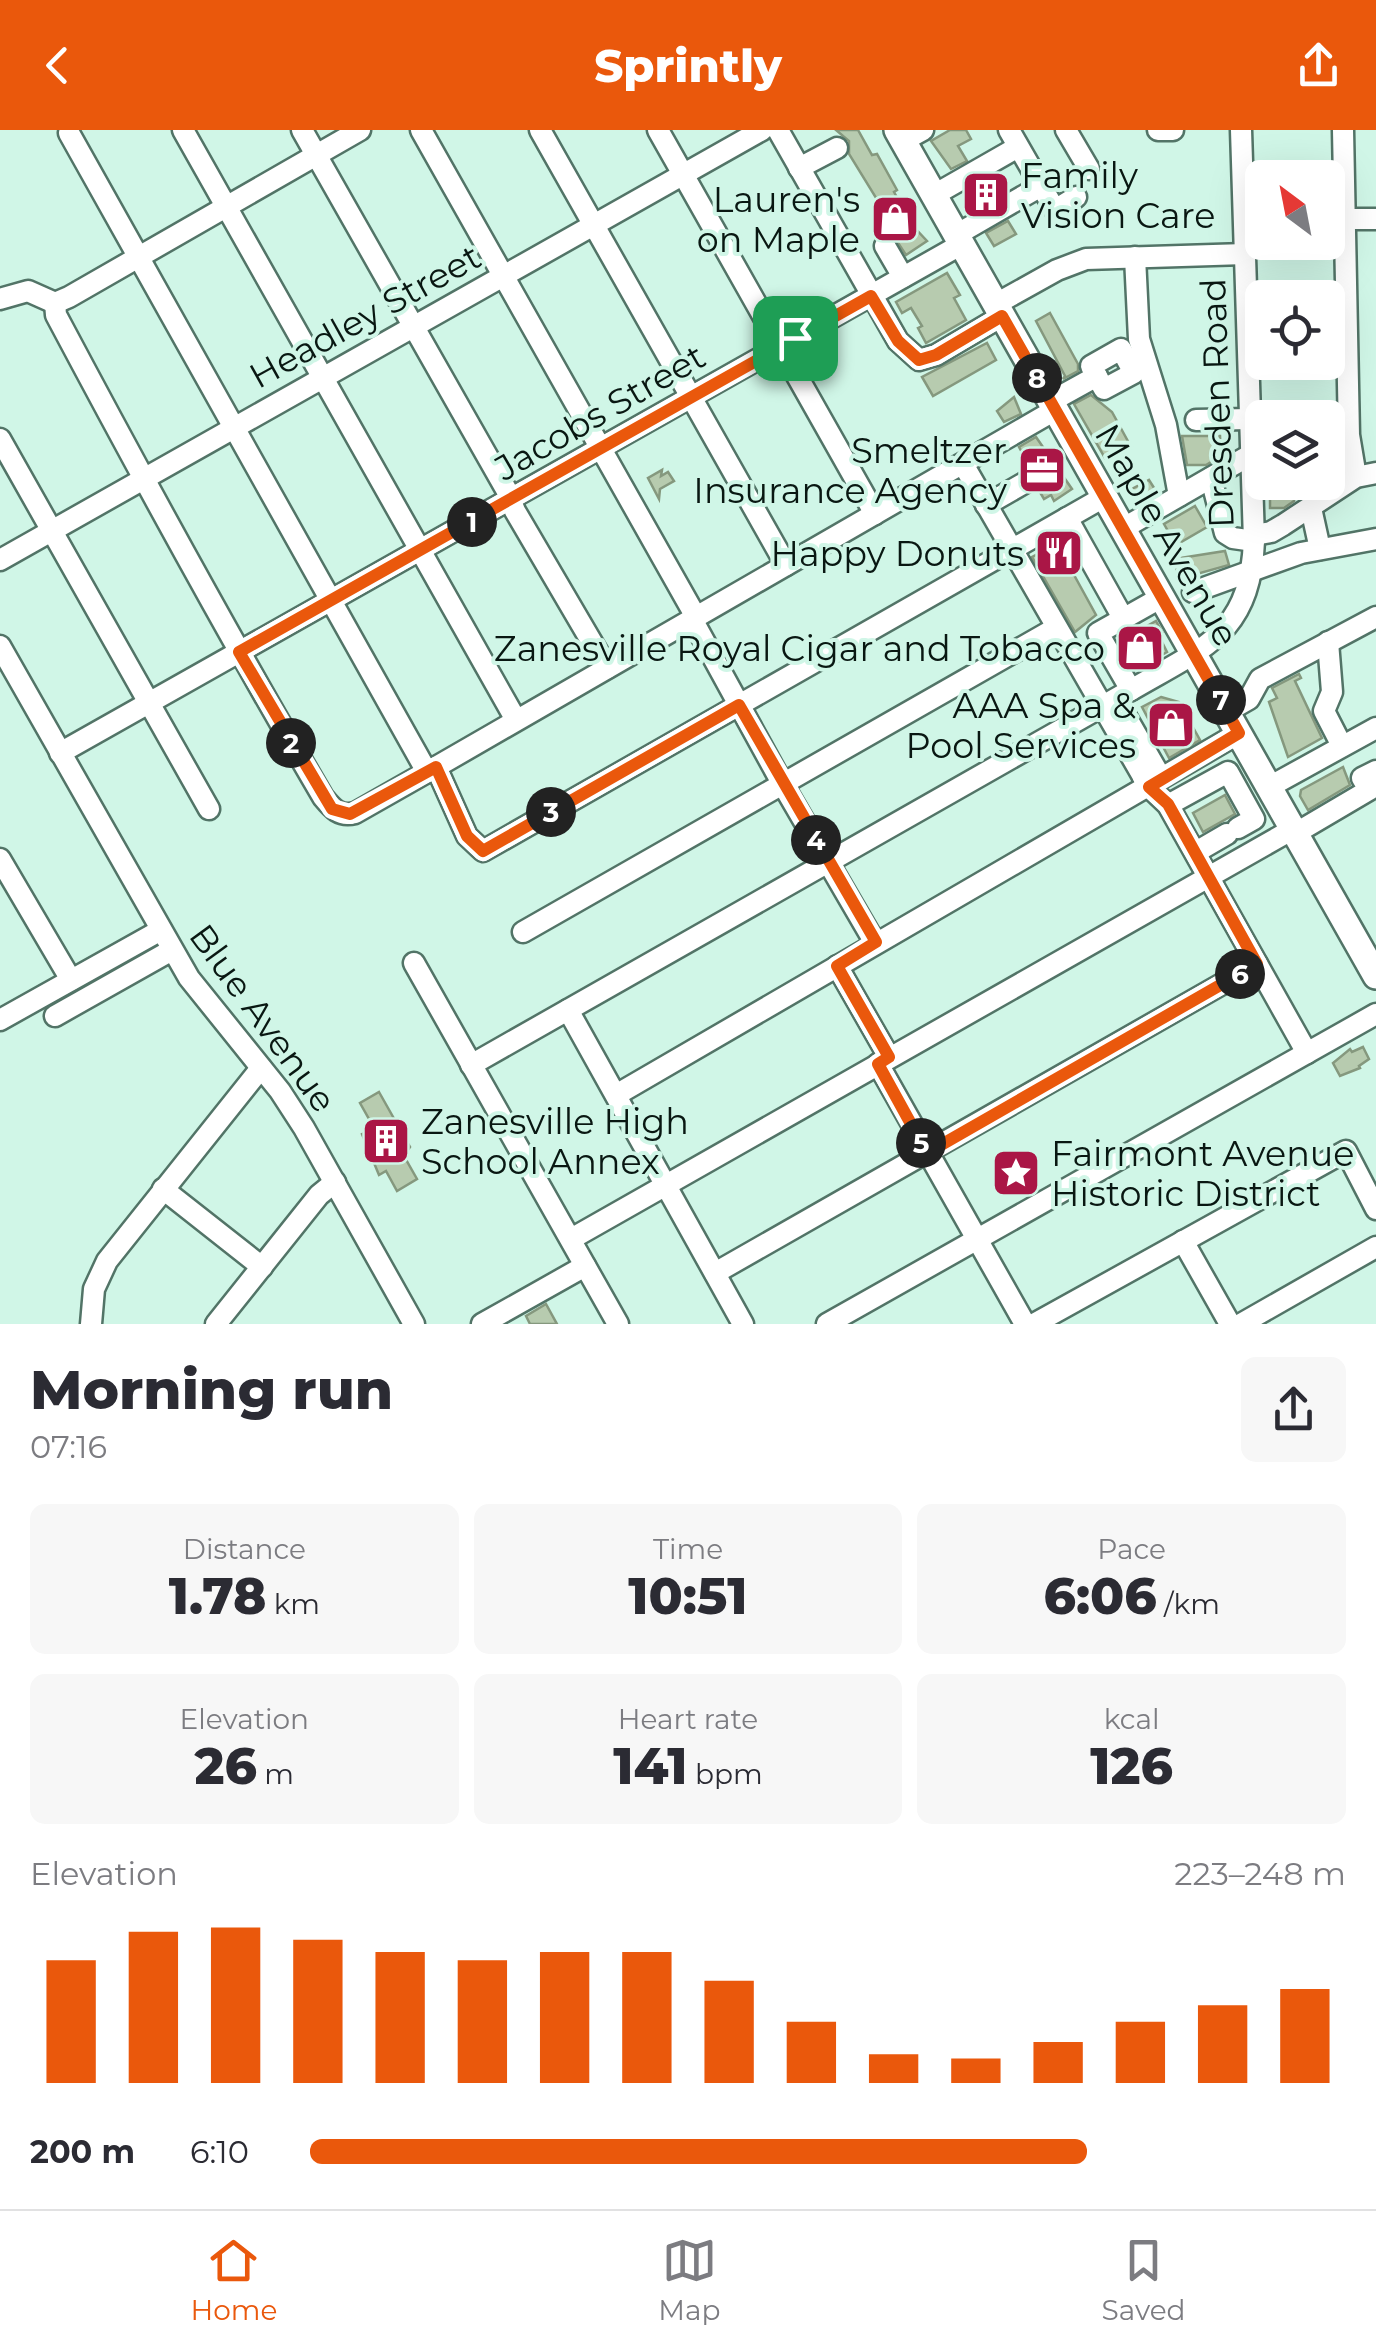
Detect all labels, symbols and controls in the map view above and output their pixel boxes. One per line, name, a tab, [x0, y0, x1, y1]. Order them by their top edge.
icon: back	[30, 38, 85, 93]
text: Sprintly	[594, 38, 782, 93]
icon: share	[1291, 38, 1346, 93]
place label: Family Vision Care	[1021, 154, 1215, 237]
north arrow	[1245, 160, 1345, 260]
map controls	[1245, 160, 1345, 500]
building icon: Family Vision Care	[960, 169, 1012, 221]
place label: Lauren's on Maple	[697, 178, 860, 261]
shop icon: Lauren's on Maple	[869, 193, 921, 245]
street label: Headley Street	[242, 235, 488, 397]
street label: Dresden Road	[1191, 277, 1243, 529]
button: locate	[1245, 280, 1345, 380]
pin	[753, 296, 838, 381]
icon: arrive	[768, 311, 823, 366]
street label: Jacobs Street	[486, 335, 713, 490]
pin: 8	[1012, 353, 1062, 403]
text: 8	[1028, 361, 1046, 395]
button: layers	[1245, 400, 1345, 500]
street label: Maple Avenue	[1086, 416, 1248, 654]
place label: Smeltzer Insurance Agency	[693, 429, 1007, 512]
office icon: Smeltzer Insurance Agency	[1016, 444, 1068, 496]
pin: 1	[447, 497, 497, 547]
text: 1	[467, 505, 477, 539]
restaurant icon: Happy Donuts	[1033, 527, 1085, 579]
place label: Happy Donuts	[770, 532, 1024, 575]
shop icon: Zanesville Royal Cigar and Tobacco	[1114, 622, 1166, 674]
place label: Zanesville Royal Cigar and Tobacco	[494, 627, 1105, 670]
pin: 7	[1196, 675, 1246, 725]
text: 7	[1212, 683, 1230, 717]
place label: AAA Spa & Pool Services	[906, 684, 1136, 767]
shop icon: AAA Spa & Pool Services	[1145, 699, 1197, 751]
pin: 2	[266, 718, 316, 768]
text: 2	[283, 726, 299, 760]
pin: 3	[526, 787, 576, 837]
text: 3	[543, 795, 559, 829]
pin: 4	[791, 815, 841, 865]
text: 4	[806, 823, 826, 857]
street label: Blue Avenue	[180, 916, 346, 1120]
pin: 6	[1215, 949, 1265, 999]
text: 6	[1231, 957, 1249, 991]
place label: Zanesville High School Annex	[421, 1100, 689, 1183]
building icon: Zanesville High School Annex	[360, 1115, 412, 1167]
pin: 5	[896, 1118, 946, 1168]
text: 5	[913, 1126, 929, 1160]
place label: Fairmont Avenue Historic District	[1051, 1132, 1354, 1215]
place icon: Fairmont Avenue Historic District	[990, 1147, 1042, 1199]
text: Morning run	[30, 1356, 393, 1423]
button: share	[1241, 1357, 1346, 1462]
text: 07:16	[30, 1427, 107, 1466]
text: Distance	[183, 1532, 306, 1566]
text: Time	[653, 1532, 723, 1566]
text: Pace	[1097, 1532, 1166, 1566]
text: 1.78	[169, 1566, 266, 1627]
text: 10:51	[628, 1566, 748, 1627]
text: 6:06	[1043, 1566, 1157, 1627]
text: km	[266, 1587, 320, 1621]
text: /km	[1157, 1587, 1220, 1621]
text: Elevation	[180, 1702, 309, 1736]
text: Heart rate	[618, 1702, 758, 1736]
text: kcal	[1104, 1702, 1160, 1736]
text: 26	[195, 1736, 257, 1797]
text: 141	[613, 1736, 688, 1797]
text: 126	[1090, 1736, 1173, 1797]
text: m	[257, 1757, 294, 1791]
text: bpm	[688, 1757, 763, 1791]
text: Elevation	[30, 1854, 178, 1893]
text: 223–248 m	[1174, 1854, 1346, 1893]
text: 200 m	[30, 2132, 135, 2171]
text: 6:10	[190, 2132, 249, 2171]
tab: Home	[190, 2233, 277, 2327]
tab: Map	[658, 2233, 721, 2327]
tab: Saved	[1101, 2233, 1186, 2327]

